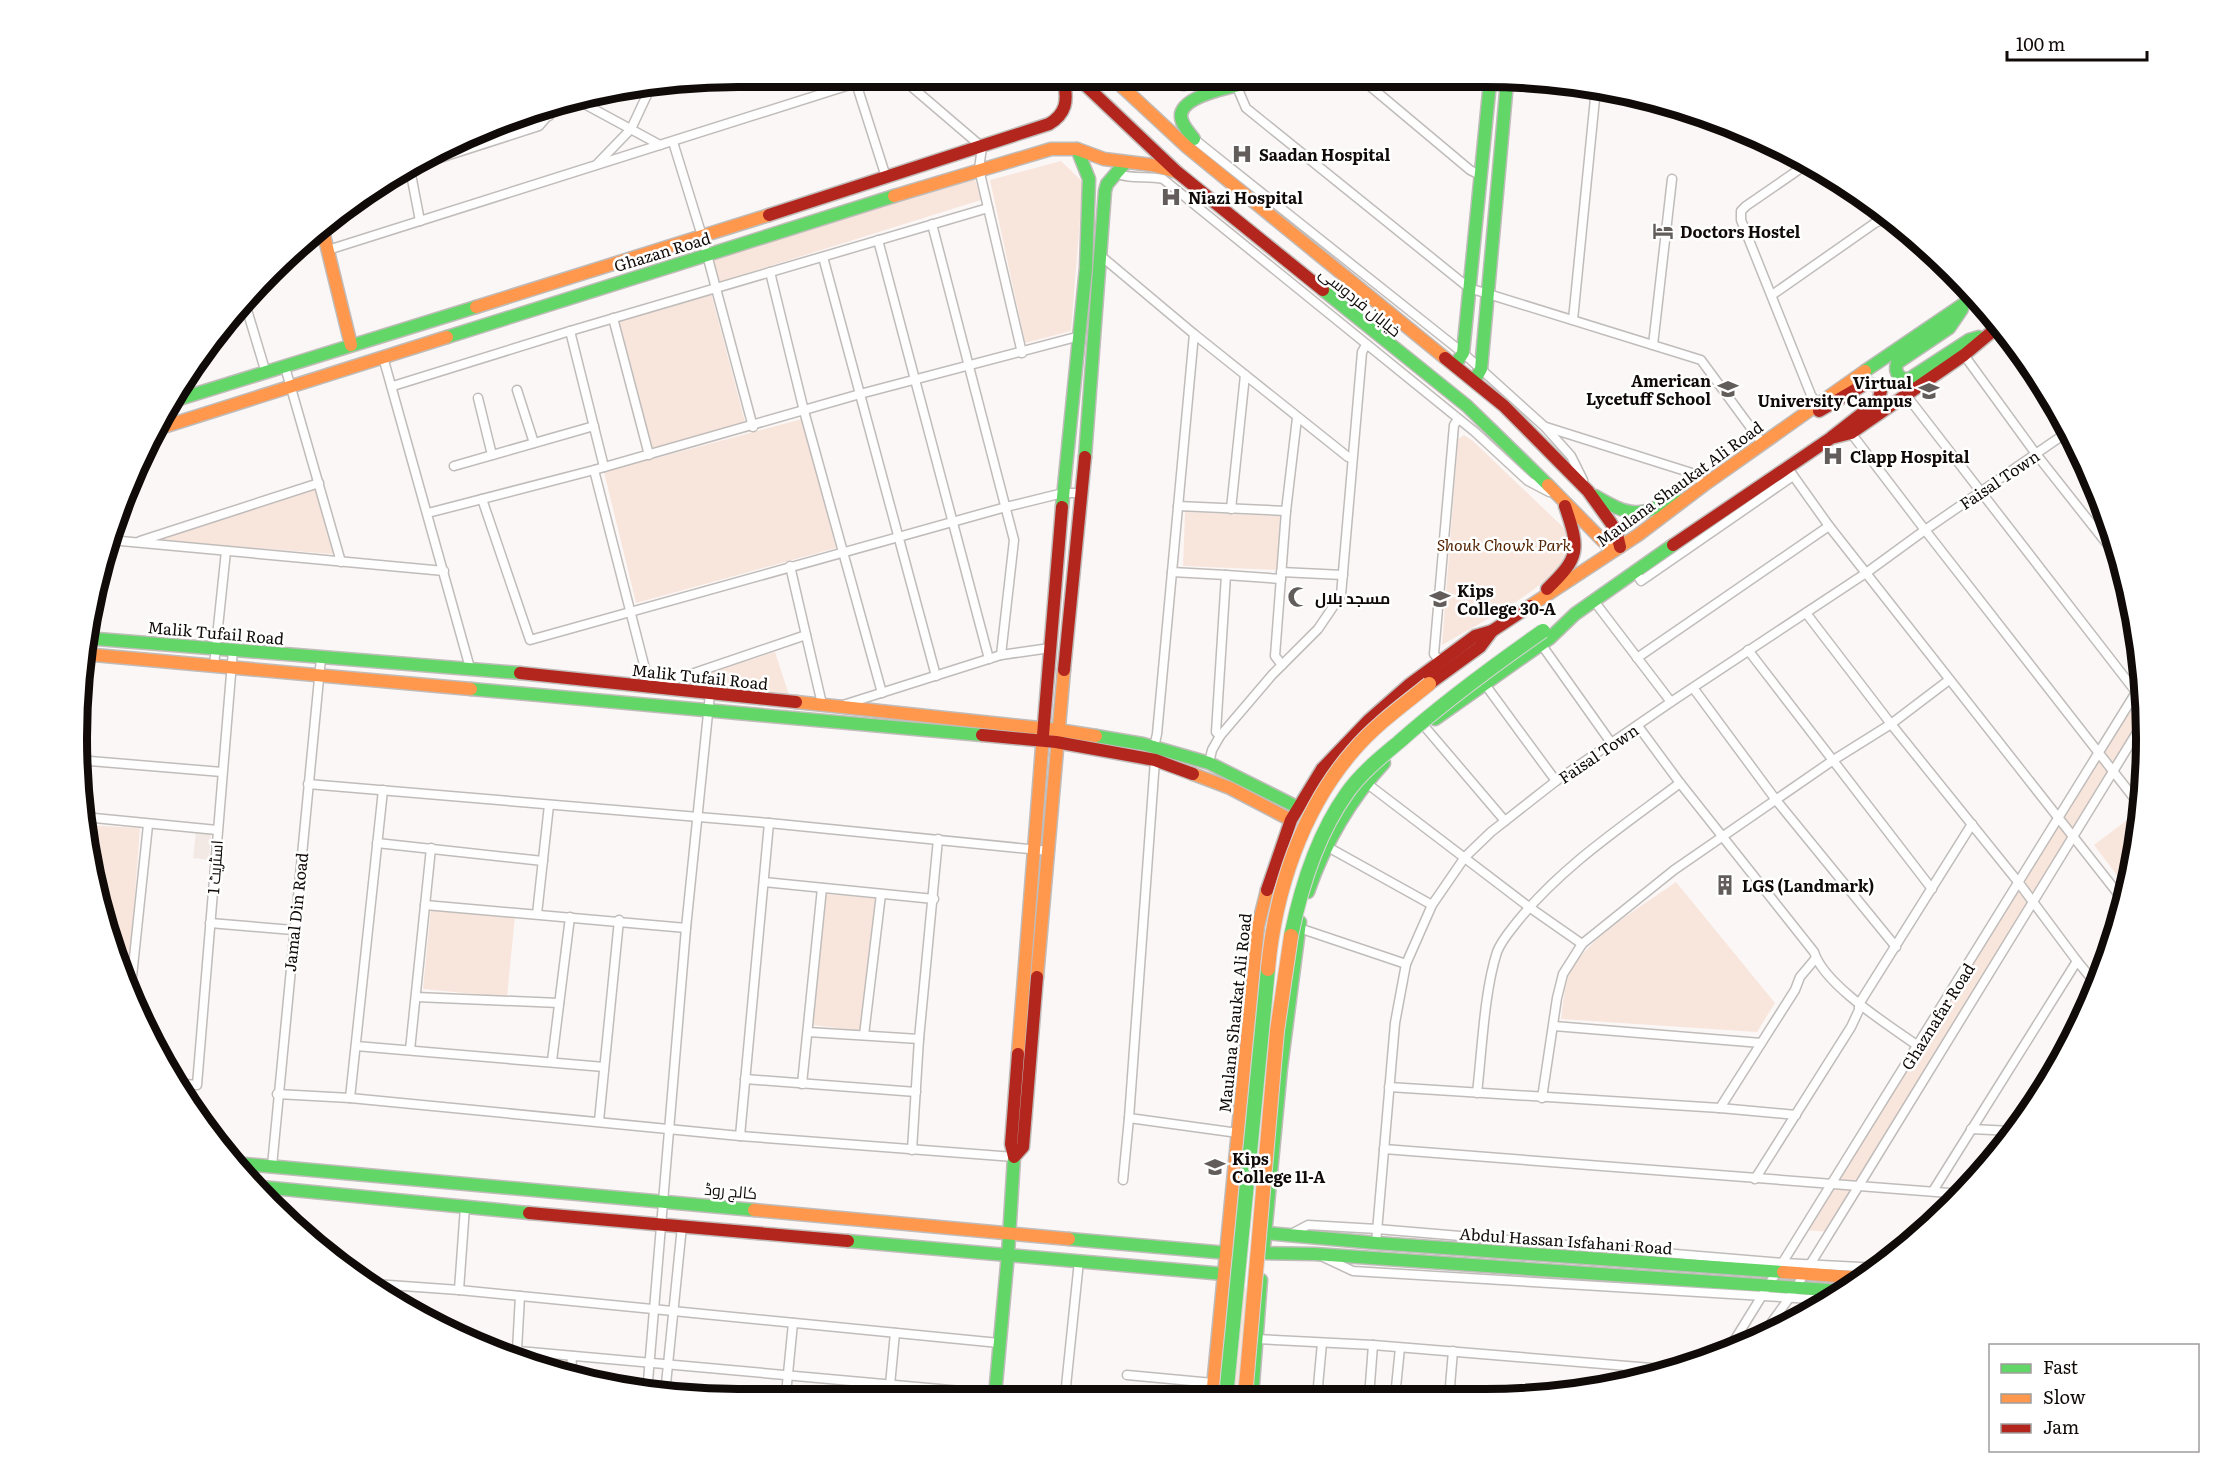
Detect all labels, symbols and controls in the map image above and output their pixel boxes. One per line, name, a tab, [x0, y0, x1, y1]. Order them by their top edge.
scale bar	[2007, 24, 2146, 62]
text: 100 m	[2016, 30, 2065, 57]
hospital icon: Saadan Hospital	[1230, 142, 1254, 166]
place label: Saadan Hospital	[1259, 142, 1390, 166]
hospital icon: Niazi Hospital	[1159, 185, 1183, 209]
place label: Niazi Hospital	[1188, 185, 1303, 209]
hotel icon: Doctors Hostel	[1651, 219, 1675, 243]
place label: Doctors Hostel	[1680, 219, 1801, 243]
street label: Ghazan Road	[611, 225, 714, 277]
street label: خیابان فردوسی	[1315, 260, 1407, 342]
place label: American Lycetuff School	[1586, 368, 1711, 410]
place label: Virtual University Campus	[1758, 370, 1912, 412]
school or university icon: American Lycetuff School	[1716, 377, 1740, 401]
school or university icon: Virtual University Campus	[1917, 379, 1941, 403]
street label: Maulana Shaukat Ali Road	[1591, 414, 1767, 552]
street label: Faisal Town	[1954, 443, 2044, 515]
hospital icon: Clapp Hospital	[1821, 444, 1845, 468]
place label: Clapp Hospital	[1850, 444, 1970, 468]
park label: Shouk Chowk Park	[1437, 532, 1571, 556]
place label: Kips College 30-A	[1457, 578, 1556, 620]
mosque icon: مسجد بلال	[1286, 585, 1310, 609]
place label: مسجد بلال	[1315, 585, 1390, 609]
school or university icon: Kips College 30-A	[1428, 587, 1452, 611]
street label: Malik Tufail Road	[147, 614, 285, 650]
street label: Malik Tufail Road	[631, 657, 770, 695]
street label: Faisal Town	[1553, 717, 1643, 789]
street label: اسٹریٹ 1	[200, 839, 228, 895]
street label: Jamal Din Road	[277, 851, 313, 973]
building icon: LGS (Landmark)	[1713, 873, 1737, 897]
place label: LGS (Landmark)	[1742, 873, 1874, 897]
street label: Maulana Shaukat Ali Road	[1212, 912, 1256, 1114]
street label: Ghaznafar Road	[1894, 958, 1980, 1074]
place label: Kips College 11-A	[1232, 1146, 1325, 1188]
school or university icon: Kips College 11-A	[1203, 1155, 1227, 1179]
street label: کالج روڈ	[703, 1176, 758, 1205]
street label: Abdul Hassan Isfahani Road	[1459, 1221, 1673, 1259]
legend	[1989, 1344, 2199, 1452]
text: Fast	[2043, 1353, 2079, 1380]
text: Slow	[2043, 1383, 2086, 1410]
text: Jam	[2043, 1413, 2079, 1440]

